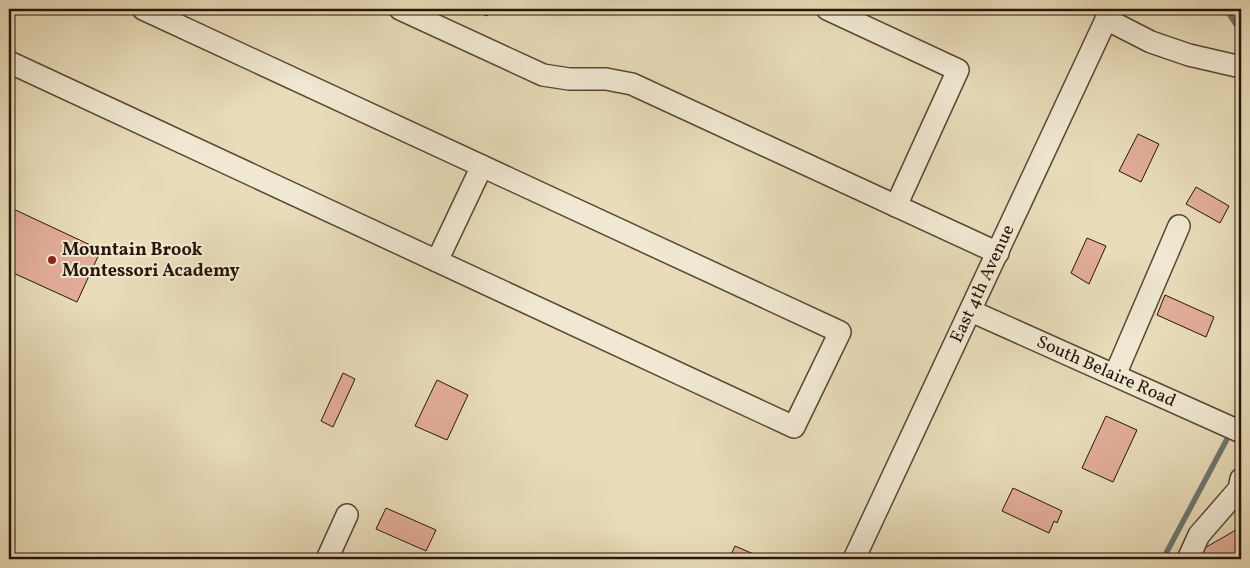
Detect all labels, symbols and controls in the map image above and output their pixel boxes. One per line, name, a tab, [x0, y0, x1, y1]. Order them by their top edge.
street label: East 4th Avenue	[945, 221, 1021, 347]
place label: Mountain Brook Montessori Academy	[62, 238, 240, 284]
marker: Mountain Brook Montessori Academy	[46, 254, 58, 266]
street label: South Belaire Road	[1032, 330, 1180, 414]

